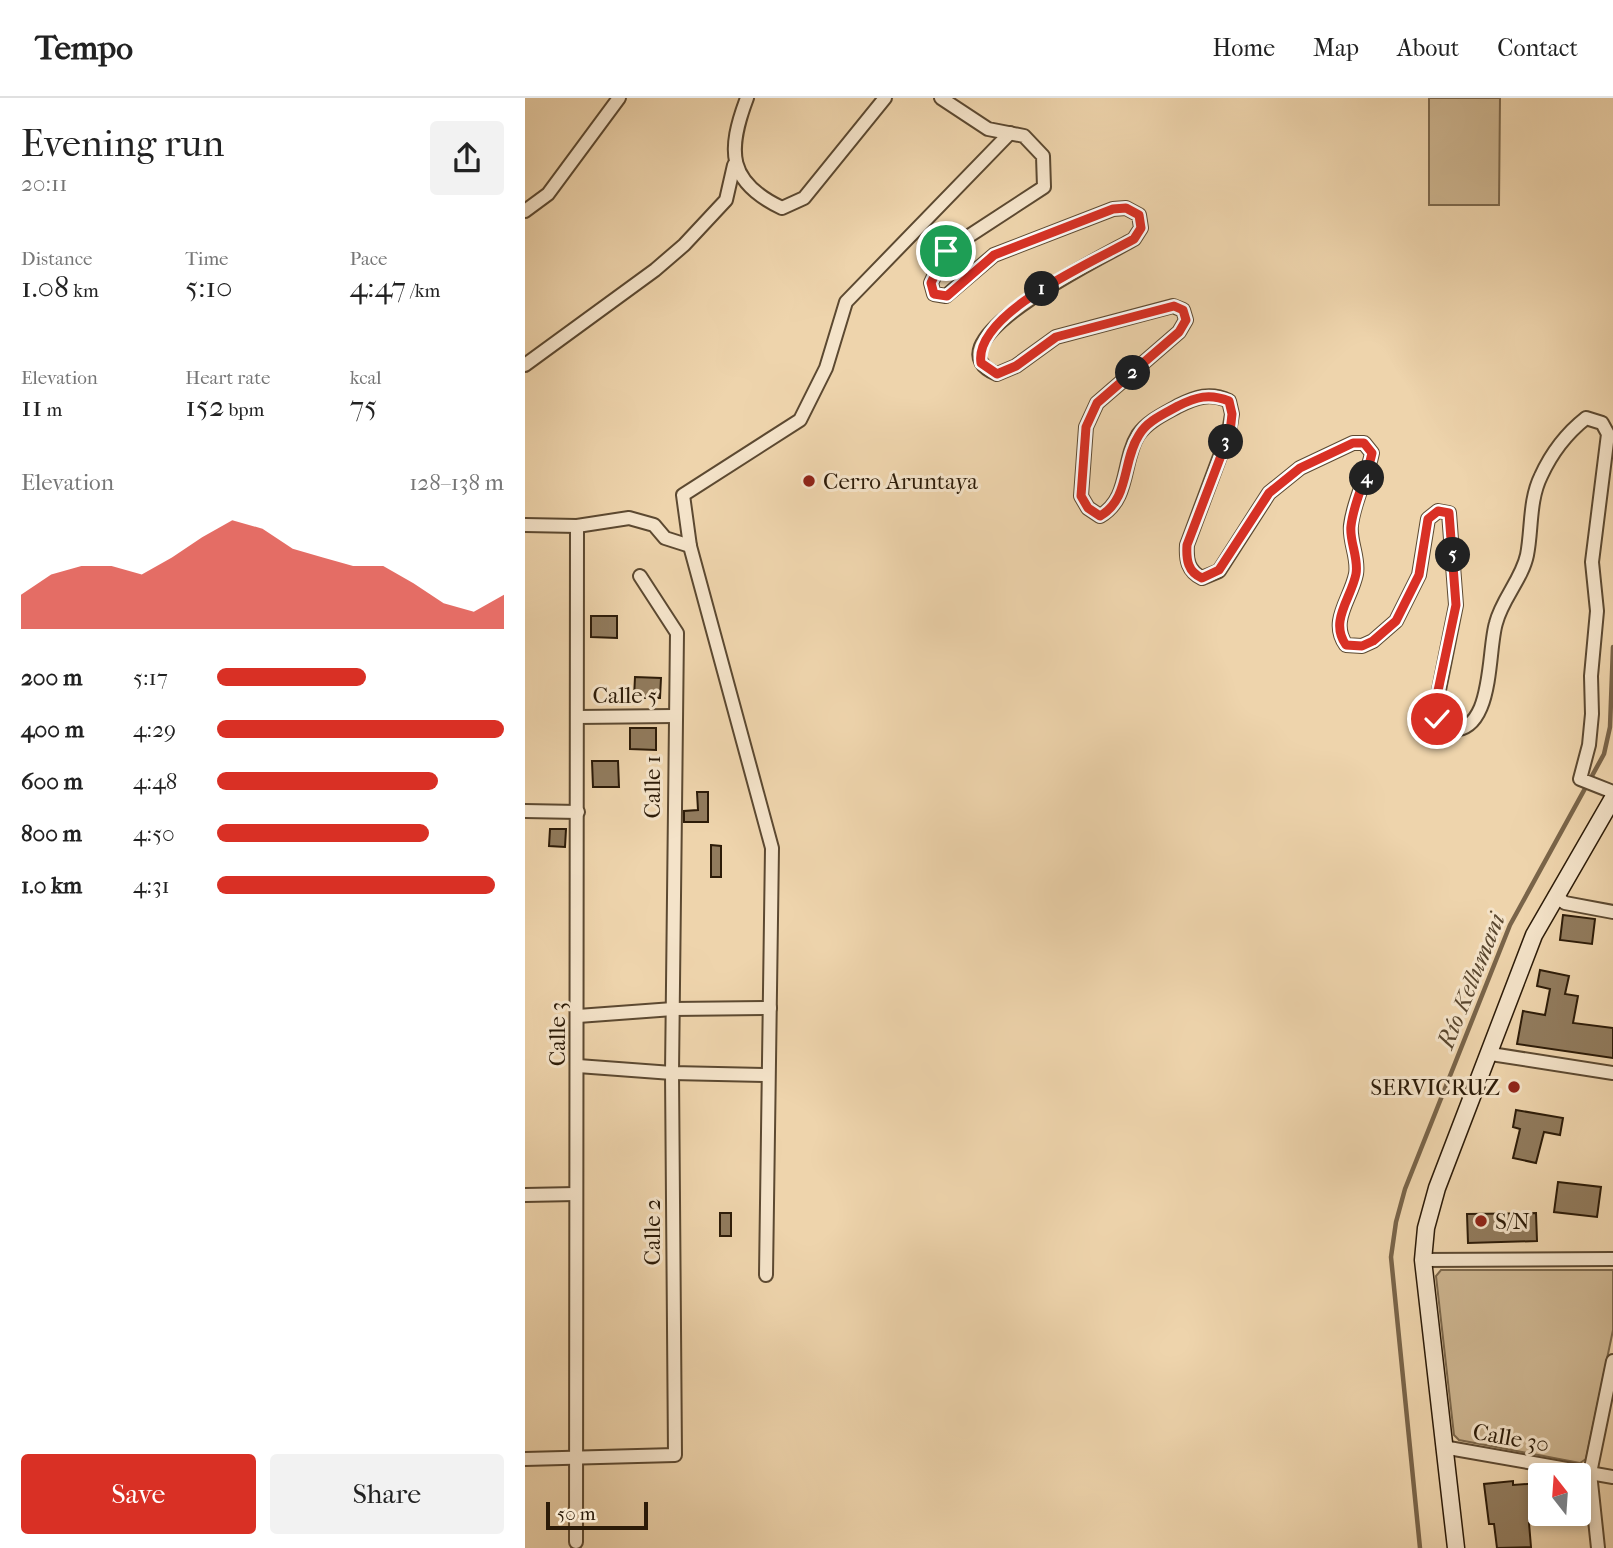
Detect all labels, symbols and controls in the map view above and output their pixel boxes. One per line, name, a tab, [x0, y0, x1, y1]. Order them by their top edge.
text: Tempo	[35, 29, 133, 68]
text: Home	[1213, 34, 1275, 62]
text: Map	[1313, 34, 1359, 62]
text: About	[1397, 34, 1459, 62]
text: Contact	[1497, 34, 1578, 62]
text: Evening run	[21, 121, 224, 166]
button: share	[430, 121, 504, 195]
text: 20:11	[21, 170, 68, 197]
pin	[916, 221, 976, 281]
icon: arrive	[927, 232, 965, 270]
text: Distance	[21, 248, 92, 270]
text: Time	[185, 248, 229, 270]
text: Pace	[350, 248, 388, 270]
text: 1.08	[21, 270, 69, 305]
text: 5:10	[185, 270, 233, 305]
text: 4:47	[350, 270, 406, 305]
pin: 1	[1025, 272, 1059, 306]
text: 1	[1038, 277, 1045, 299]
text: km	[69, 280, 99, 302]
text: /km	[406, 280, 440, 302]
pin: 2	[1115, 356, 1151, 390]
text: 2	[1128, 361, 1137, 383]
text: Elevation	[21, 367, 98, 389]
text: Heart rate	[185, 367, 270, 389]
text: kcal	[350, 367, 382, 389]
text: 11	[21, 389, 42, 424]
text: 152	[185, 389, 224, 424]
text: 75	[350, 389, 377, 424]
text: m	[42, 399, 62, 421]
text: bpm	[224, 399, 264, 421]
pin: 3	[1209, 424, 1243, 460]
text: 3	[1222, 430, 1229, 452]
pin: 4	[1349, 460, 1385, 496]
text: 4	[1361, 466, 1372, 488]
place label: Cerro Aruntaya	[823, 468, 978, 495]
text: Elevation	[21, 469, 114, 496]
text: 128–138 m	[409, 469, 504, 496]
marker: Cerro Aruntaya	[801, 473, 817, 489]
pin: 5	[1436, 538, 1471, 573]
text: 5	[1448, 543, 1457, 565]
text: 200 m	[21, 664, 82, 691]
text: 5:17	[133, 664, 168, 691]
street label: Calle 5	[593, 682, 658, 709]
pin	[1407, 689, 1467, 749]
icon: check	[1418, 700, 1456, 738]
text: 400 m	[21, 716, 84, 743]
text: 4:29	[133, 716, 176, 743]
street label: Calle 1	[639, 755, 666, 819]
text: 600 m	[21, 768, 83, 795]
text: 4:48	[133, 768, 177, 795]
text: 800 m	[21, 820, 82, 847]
text: 4:50	[133, 820, 175, 847]
text: 1.0 km	[21, 872, 82, 899]
text: 4:31	[133, 872, 170, 899]
water label: Río Kellumani	[1431, 907, 1512, 1054]
street label: Calle 3	[544, 1002, 571, 1066]
place label: SERVICRUZ	[1370, 1074, 1500, 1101]
marker: SERVICRUZ	[1506, 1079, 1522, 1095]
street label: Calle 2	[639, 1198, 666, 1265]
place label: S/N	[1495, 1208, 1530, 1235]
marker: S/N	[1473, 1213, 1489, 1229]
street label: Calle 30	[1471, 1418, 1551, 1458]
button: Save	[21, 1454, 256, 1534]
button: Share	[270, 1454, 504, 1534]
north arrow	[1528, 1463, 1591, 1526]
map controls	[1528, 1463, 1591, 1526]
scale bar	[546, 1499, 647, 1531]
text: 50 m	[557, 1503, 596, 1525]

